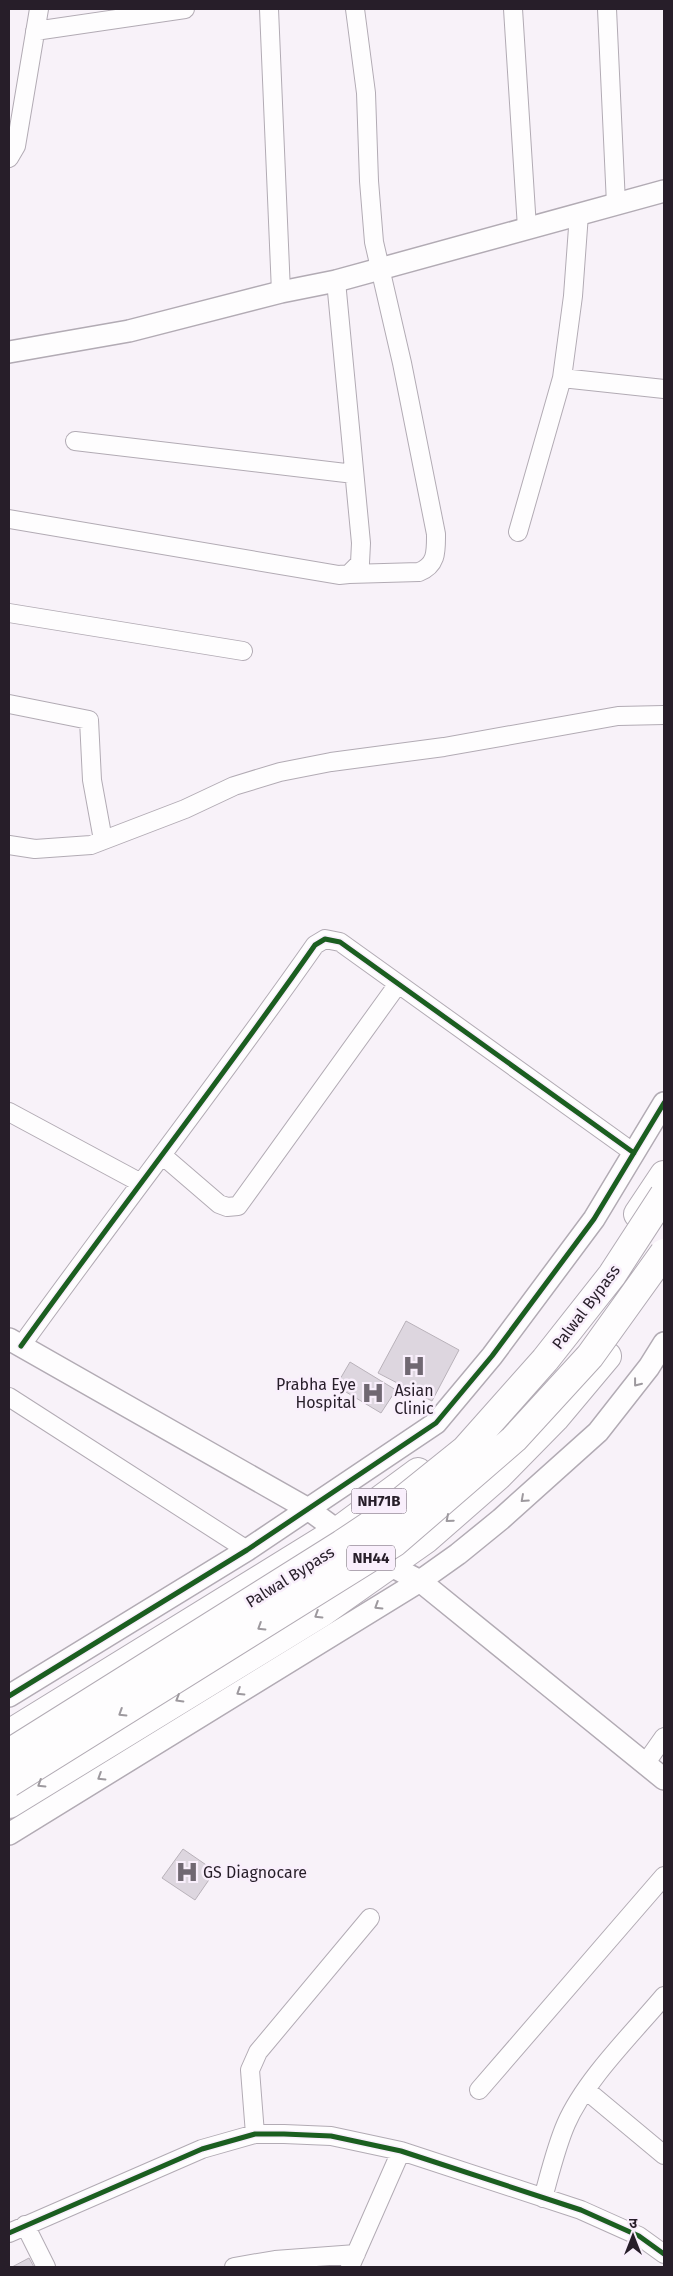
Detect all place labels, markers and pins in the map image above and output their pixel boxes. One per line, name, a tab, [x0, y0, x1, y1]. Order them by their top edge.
hospital icon: Asian Clinic	[401, 1353, 427, 1379]
place label: Prabha Eye Hospital	[276, 1375, 356, 1412]
hospital icon: Prabha Eye Hospital	[360, 1380, 386, 1406]
place label: Asian Clinic	[394, 1381, 434, 1418]
hospital icon: GS Diagnocare	[174, 1859, 200, 1885]
place label: GS Diagnocare	[203, 1863, 307, 1882]

